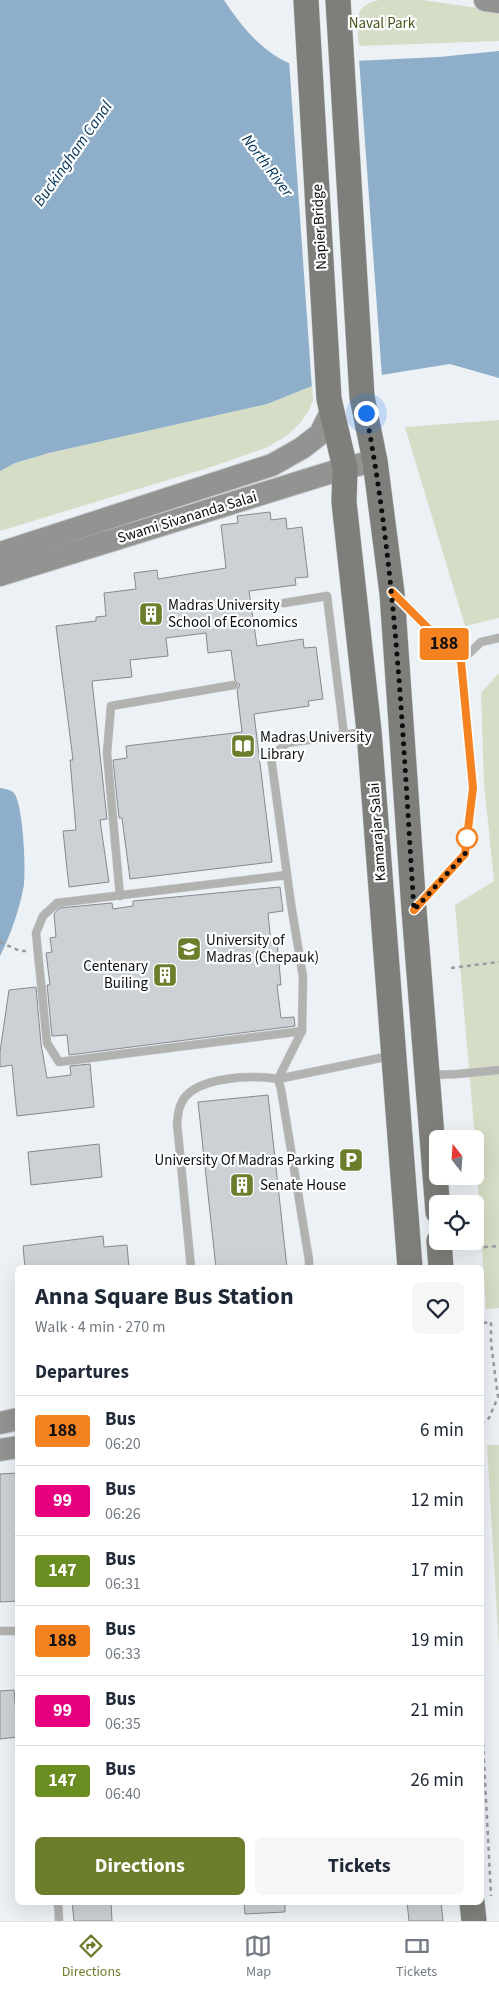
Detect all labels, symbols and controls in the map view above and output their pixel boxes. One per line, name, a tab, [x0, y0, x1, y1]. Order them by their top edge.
park label: Naval Park	[349, 13, 416, 34]
water label: Buckingham Canal	[28, 96, 117, 211]
water label: North River	[236, 130, 299, 203]
street label: Napier Bridge	[307, 184, 332, 270]
your location	[354, 401, 379, 426]
street label: Swami Sivananda Salai	[115, 486, 259, 549]
place label: Madras University School of Economics	[168, 595, 298, 633]
building icon: Madras University School of Economics	[138, 601, 164, 627]
line badge: 188	[415, 628, 473, 660]
text: 188	[430, 631, 458, 656]
place label: Madras University Library	[260, 727, 372, 765]
library icon: Madras University Library	[230, 733, 256, 759]
street label: Kamarajar Salai	[364, 782, 391, 882]
unlabelled marker	[456, 827, 478, 849]
place label: University of Madras (Chepauk)	[206, 930, 319, 968]
school or university icon: University of Madras (Chepauk)	[176, 936, 202, 962]
place label: Centenary Builing	[83, 956, 148, 994]
building icon: Centenary Builing	[152, 962, 178, 988]
north arrow	[429, 1130, 484, 1185]
map controls	[429, 1130, 484, 1250]
parking icon: University Of Madras Parking	[338, 1147, 364, 1173]
place label: University Of Madras Parking	[155, 1150, 334, 1171]
building icon: Senate House	[229, 1172, 255, 1198]
place label: Senate House	[260, 1175, 346, 1196]
button: locate	[429, 1195, 484, 1250]
text: Anna Square Bus Station	[35, 1279, 294, 1314]
button: heart	[412, 1282, 464, 1334]
text: Walk · 4 min · 270 m	[35, 1316, 166, 1338]
text: Departures	[35, 1359, 129, 1386]
text: Bus	[105, 1406, 136, 1433]
text: 6 min	[420, 1417, 464, 1444]
text: 188	[48, 1418, 77, 1443]
text: 06:20	[105, 1433, 141, 1455]
text: Bus	[105, 1476, 136, 1503]
text: 12 min	[410, 1487, 464, 1514]
text: 99	[53, 1488, 72, 1513]
text: 06:26	[105, 1503, 141, 1525]
text: Bus	[105, 1546, 136, 1573]
text: 17 min	[410, 1557, 464, 1584]
text: 147	[48, 1558, 77, 1583]
text: 06:31	[105, 1573, 141, 1595]
text: Bus	[105, 1616, 136, 1643]
text: 19 min	[410, 1627, 464, 1654]
text: 188	[48, 1628, 77, 1653]
text: 06:33	[105, 1643, 141, 1665]
text: Bus	[105, 1686, 136, 1713]
text: 21 min	[410, 1697, 464, 1724]
text: 99	[53, 1698, 72, 1723]
text: 06:35	[105, 1713, 141, 1735]
text: Bus	[105, 1756, 136, 1783]
text: 26 min	[410, 1767, 464, 1794]
text: 147	[48, 1768, 77, 1793]
text: 06:40	[105, 1783, 141, 1805]
button: Directions	[35, 1837, 245, 1895]
button: Tickets	[255, 1837, 464, 1895]
tab: Directions	[62, 1932, 121, 1982]
tab: Map	[244, 1932, 272, 1982]
tab: Tickets	[396, 1932, 437, 1982]

